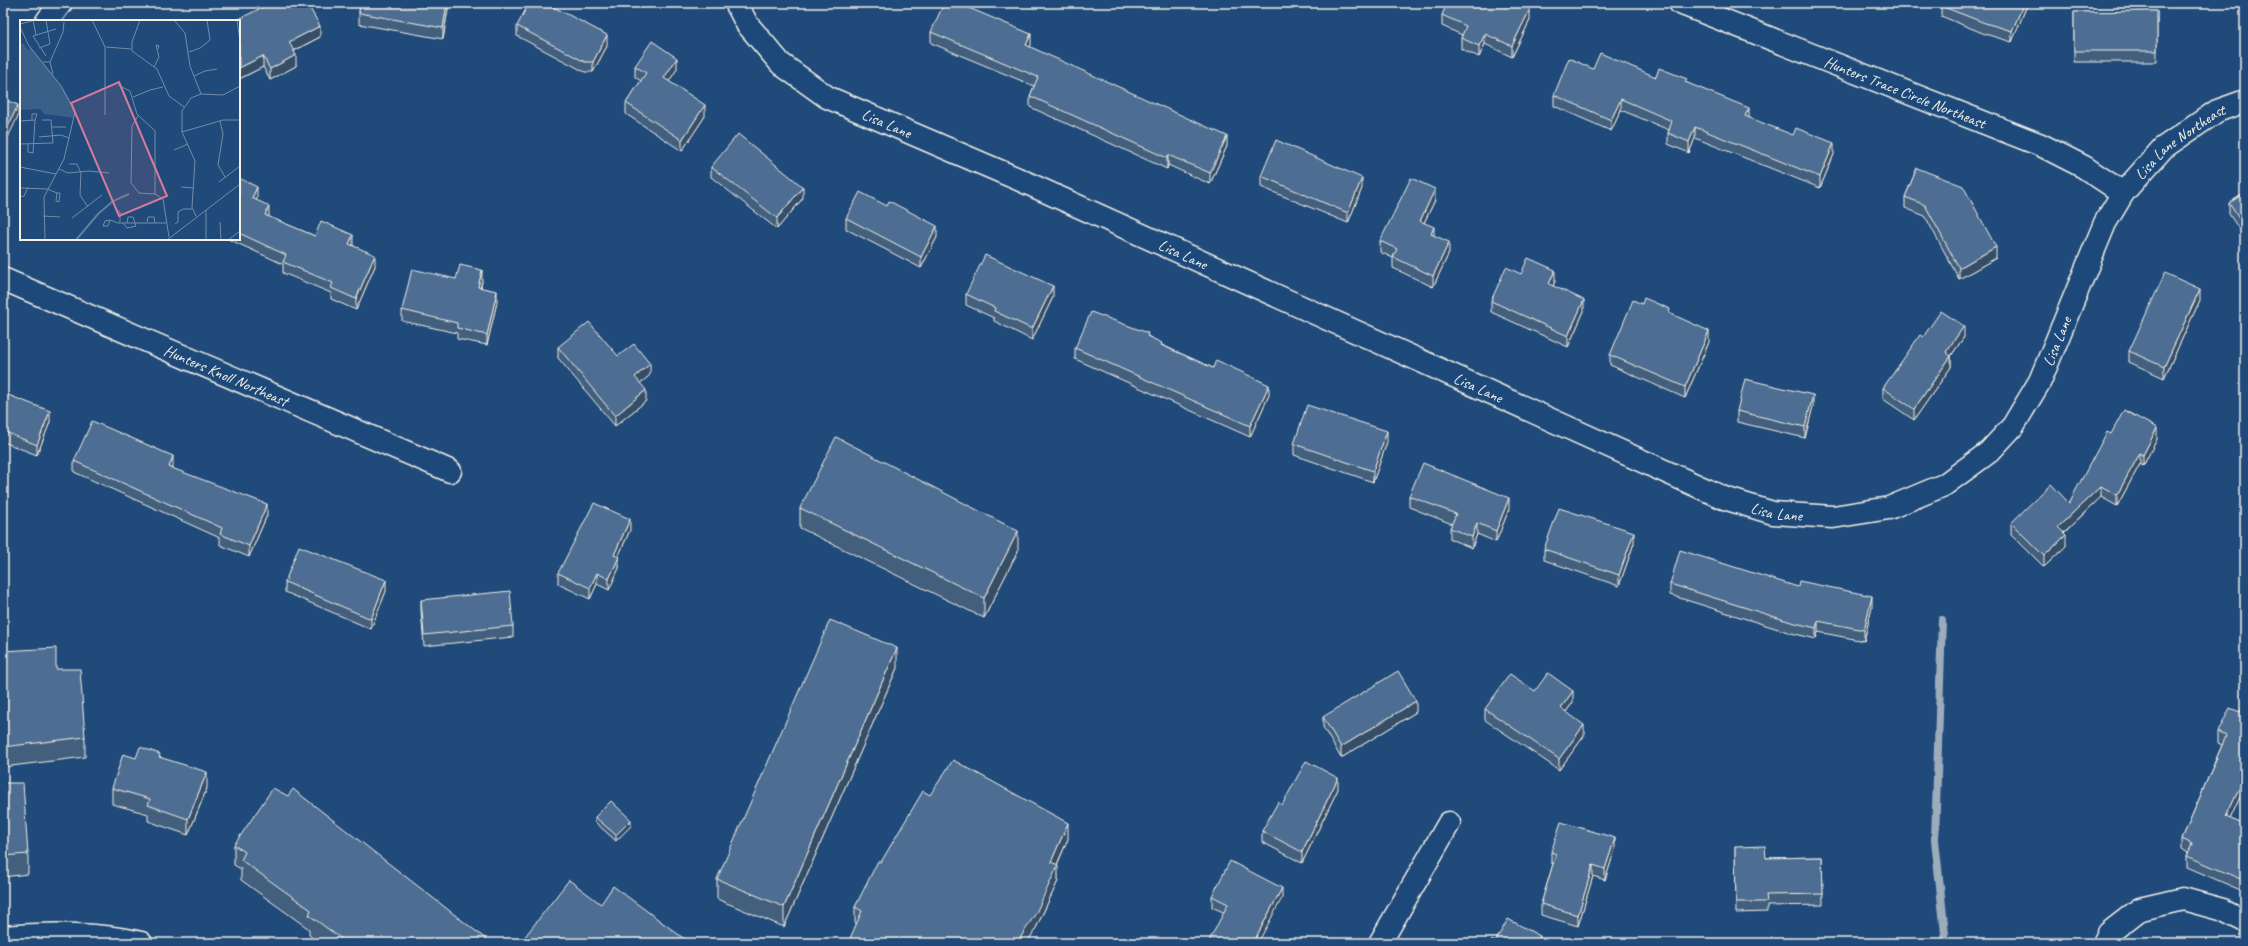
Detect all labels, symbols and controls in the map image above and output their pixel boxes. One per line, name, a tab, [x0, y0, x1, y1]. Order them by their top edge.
inset map	[20, 20, 240, 240]
street label: Hunters Trace Circle Northeast	[1821, 52, 1990, 134]
street label: Lisa Lane Northeast	[2131, 99, 2229, 184]
street label: Lisa Lane	[859, 104, 916, 144]
street label: Lisa Lane	[1155, 235, 1212, 275]
street label: Lisa Lane	[2038, 312, 2077, 369]
street label: Hunters Knoll Northeast	[161, 340, 293, 412]
street label: Lisa Lane	[1450, 368, 1507, 408]
street label: Lisa Lane	[1748, 498, 1804, 526]

